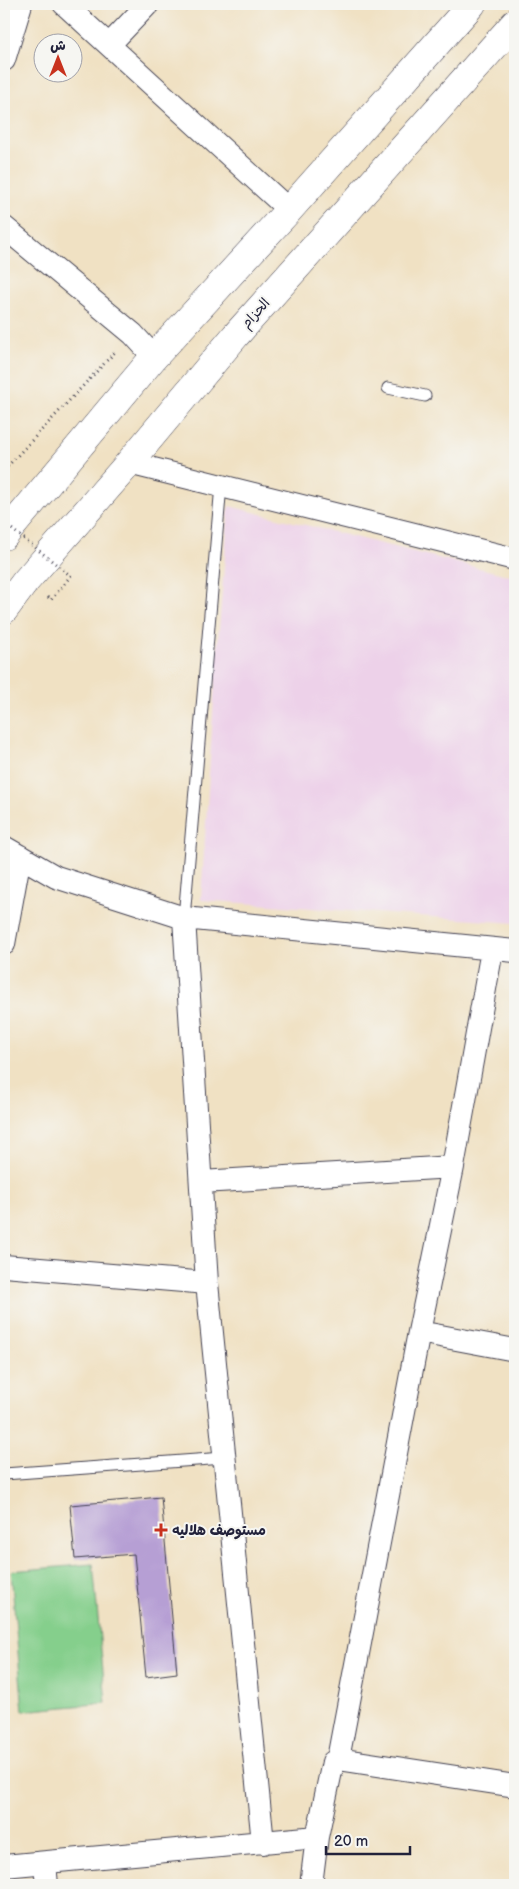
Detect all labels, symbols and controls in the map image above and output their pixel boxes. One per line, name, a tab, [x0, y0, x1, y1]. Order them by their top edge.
north arrow	[32, 32, 82, 82]
text: ش	[50, 37, 66, 54]
street label: الحزام	[237, 295, 276, 334]
place label: مستوصف هلاليه	[172, 1522, 266, 1540]
marker: مستوصف هلاليه	[154, 1523, 168, 1537]
scale bar	[326, 1824, 410, 1856]
text: 20 m	[334, 1832, 368, 1851]

